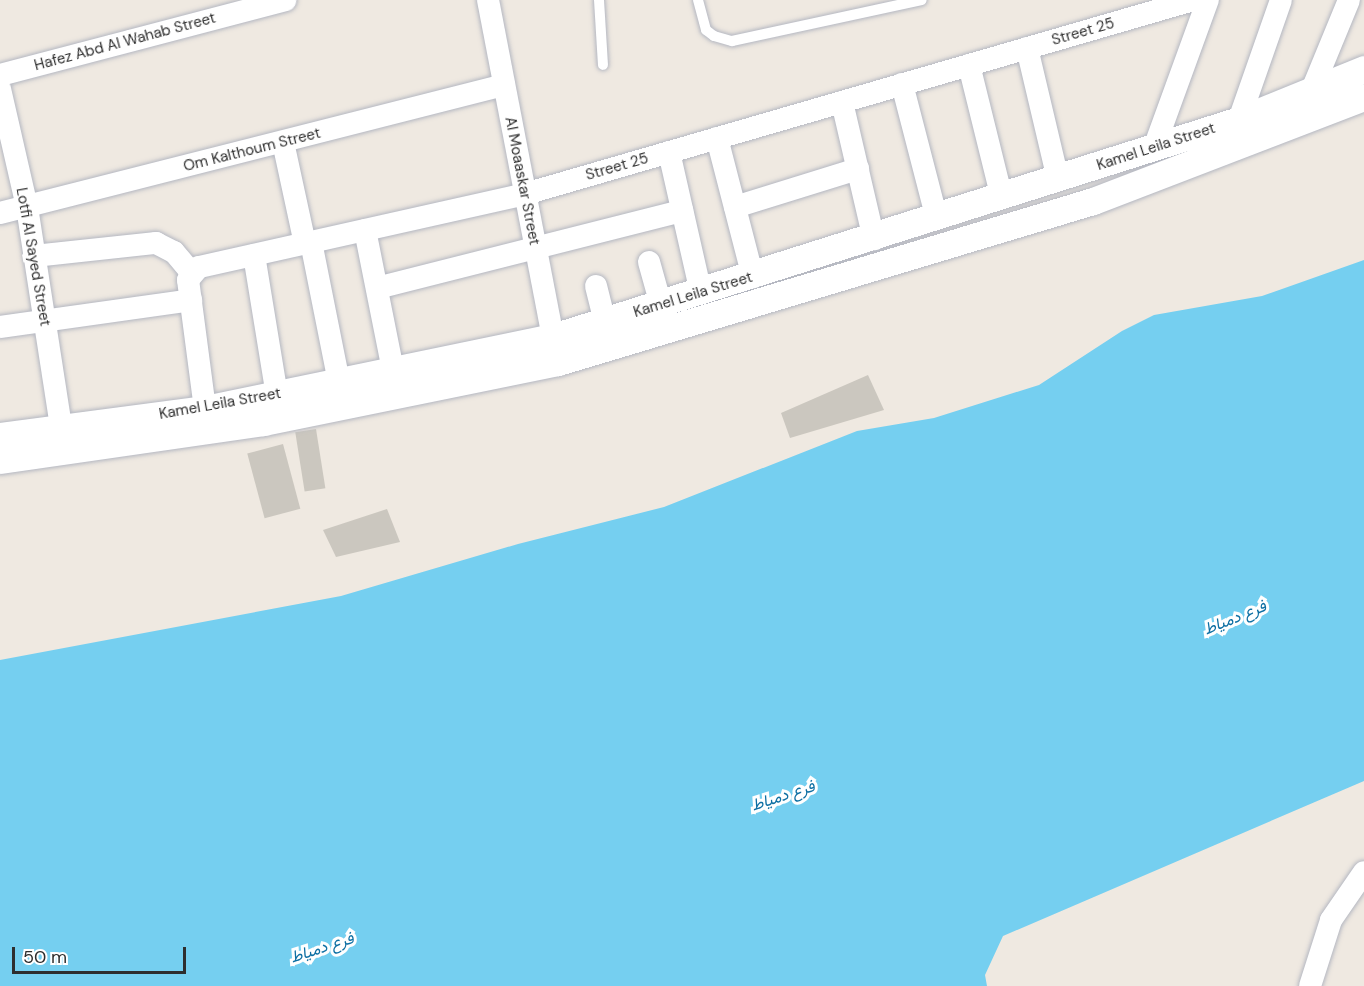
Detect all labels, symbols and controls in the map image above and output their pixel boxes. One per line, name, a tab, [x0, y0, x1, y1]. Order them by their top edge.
street label: Hafez Abd Al Wahab Street	[32, 9, 218, 75]
street label: Street 25	[1050, 14, 1116, 50]
street label: Al Moaaskar Street	[501, 115, 543, 247]
street label: Kamel Leila Street	[1094, 119, 1218, 175]
street label: Om Kalthoum Street	[182, 124, 322, 176]
street label: Street 25	[584, 149, 650, 185]
street label: Lotfi Al Sayed Street	[12, 186, 54, 328]
street label: Kamel Leila Street	[631, 268, 755, 322]
street label: Kamel Leila Street	[158, 384, 282, 424]
water label: فرع دمياط	[1201, 597, 1269, 639]
water label: فرع دمياط	[749, 777, 817, 815]
water label: فرع دمياط	[288, 929, 356, 967]
scale bar	[15, 935, 189, 973]
text: 50 m	[23, 945, 67, 969]

